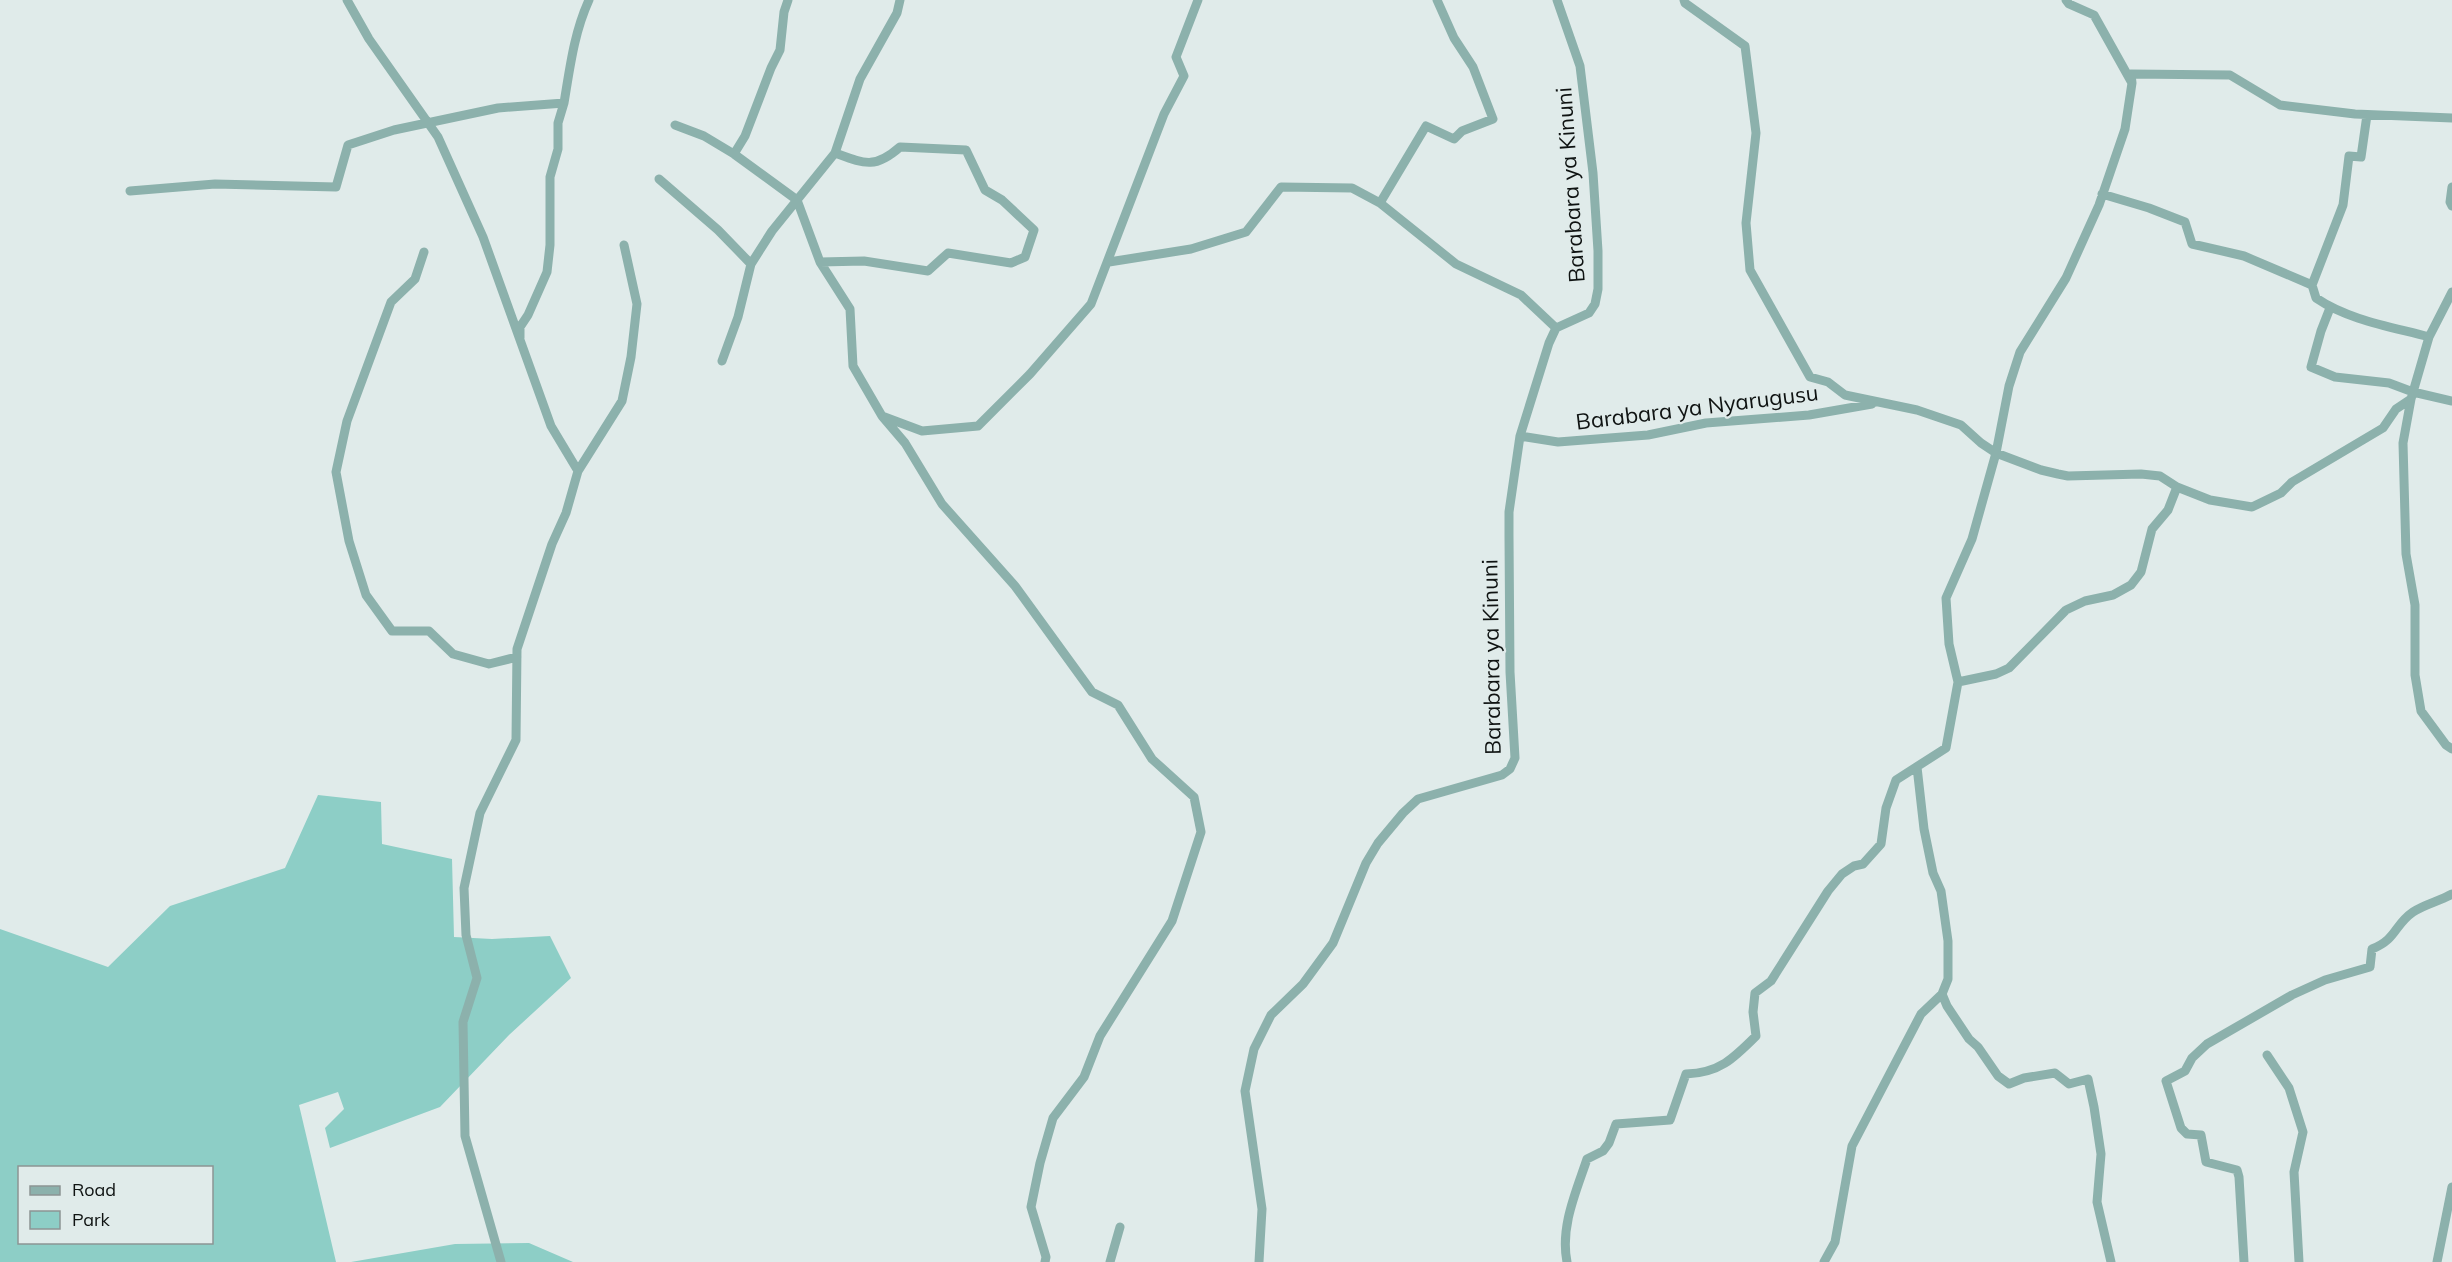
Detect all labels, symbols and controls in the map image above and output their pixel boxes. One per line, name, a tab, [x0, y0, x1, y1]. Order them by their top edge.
street label: Barabara ya Kinuni	[1549, 86, 1591, 284]
street label: Barabara ya Nyarugusu	[1574, 378, 1820, 436]
street label: Barabara ya Kinuni	[1475, 559, 1507, 755]
legend	[18, 1166, 213, 1244]
text: Road	[72, 1178, 116, 1201]
text: Park	[72, 1208, 111, 1231]

